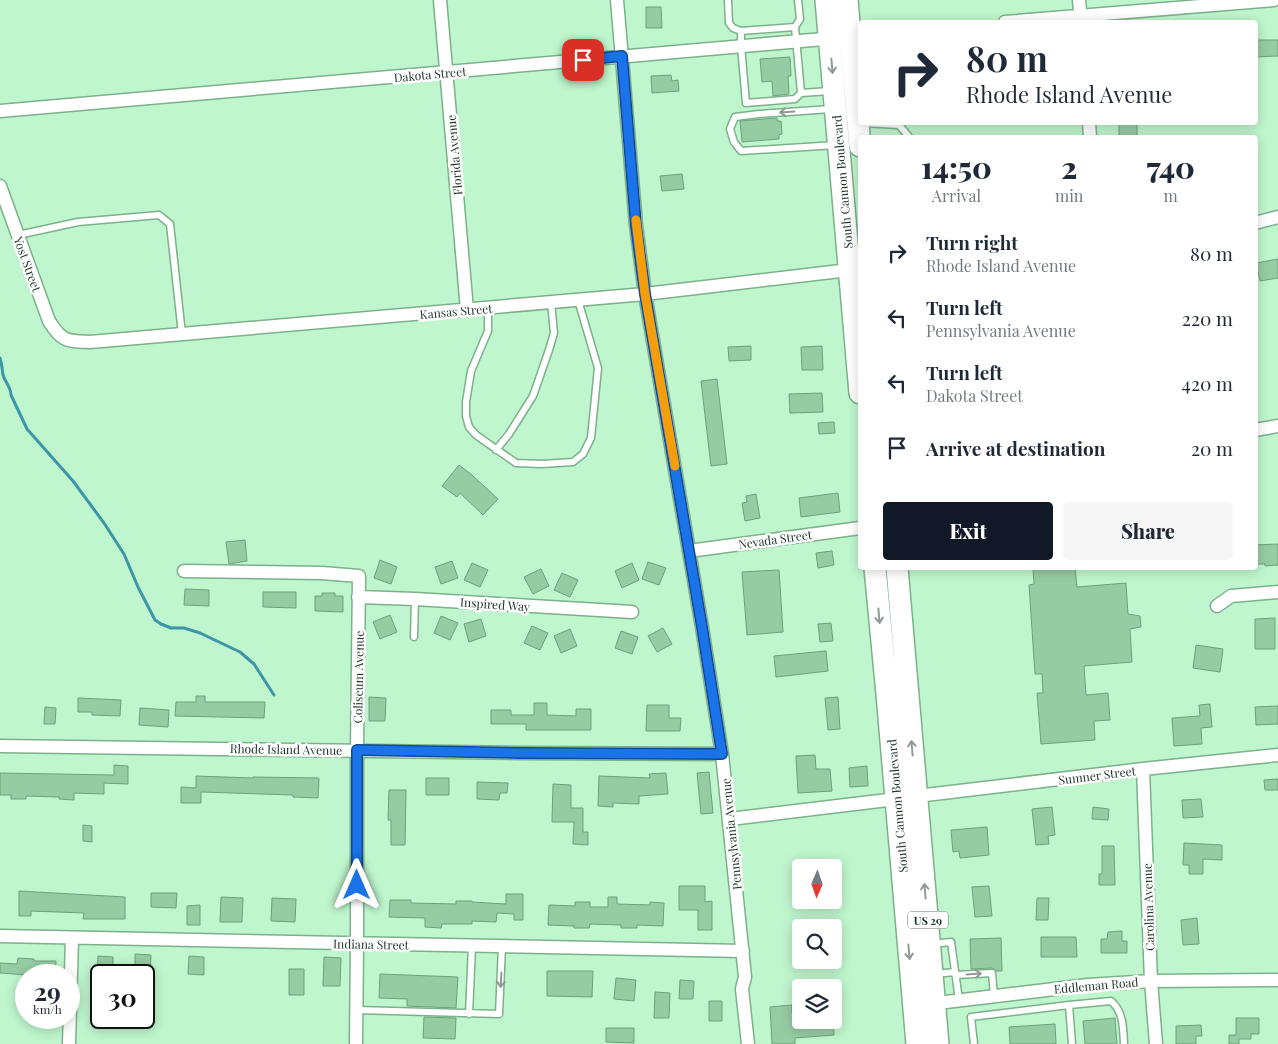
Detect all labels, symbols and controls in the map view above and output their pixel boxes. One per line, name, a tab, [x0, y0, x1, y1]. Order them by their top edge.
text: 80 m	[966, 34, 1048, 81]
pin	[562, 39, 604, 81]
icon: right	[883, 40, 948, 105]
icon: arrive	[569, 46, 597, 74]
one-way arrow	[827, 58, 836, 74]
street label: Dakota Street	[393, 63, 468, 85]
text: Rhode Island Avenue	[966, 79, 1172, 109]
one-way arrow	[779, 107, 795, 116]
street label: Florida Avenue	[443, 114, 465, 196]
street label: South Cannon Boulevard	[828, 115, 856, 249]
text: 14:50	[921, 147, 992, 187]
text: 2	[1061, 147, 1077, 187]
text: 740	[1147, 147, 1195, 187]
text: Arrival	[932, 185, 981, 206]
text: min	[1055, 185, 1083, 206]
text: m	[1164, 185, 1178, 206]
text: Turn right	[926, 229, 1018, 255]
street label: Yost Street	[10, 233, 46, 294]
icon: right	[883, 239, 911, 267]
text: 80 m	[1190, 240, 1233, 266]
text: Rhode Island Avenue	[926, 255, 1076, 276]
text: Turn left	[926, 294, 1003, 320]
street label: Kansas Street	[419, 300, 494, 322]
icon: left	[883, 304, 911, 332]
text: 220 m	[1182, 305, 1233, 331]
text: Pennsylvania Avenue	[926, 320, 1076, 341]
text: Turn left	[926, 359, 1003, 385]
icon: left	[883, 369, 911, 397]
text: 420 m	[1182, 370, 1233, 396]
text: Dakota Street	[926, 385, 1023, 406]
icon: arrive	[883, 434, 911, 462]
text: Arrive at destination	[926, 435, 1106, 461]
text: 20 m	[1191, 435, 1233, 461]
button: Exit	[883, 502, 1053, 560]
button: Share	[1063, 502, 1233, 560]
street label: Nevada Street	[737, 526, 814, 552]
street label: Inspired Way	[460, 594, 530, 614]
one-way arrow	[874, 608, 884, 624]
street label: Coliseum Avenue	[349, 630, 367, 724]
street label: South Cannon Boulevard	[883, 739, 911, 873]
street label: Rhode Island Avenue	[230, 740, 342, 758]
one-way arrow	[908, 740, 917, 756]
street label: Sumner Street	[1057, 762, 1137, 788]
street label: Pennsylvania Avenue	[717, 777, 745, 891]
position arrow	[330, 858, 382, 910]
north arrow	[792, 859, 842, 909]
map controls	[792, 859, 842, 1029]
street label: Carolina Avenue	[1138, 863, 1158, 951]
one-way arrow	[920, 883, 930, 899]
road number: US 29	[908, 912, 948, 928]
button: search	[792, 919, 842, 969]
street label: Indiana Street	[333, 935, 410, 953]
one-way arrow	[905, 944, 914, 960]
speed limit sign: 30	[90, 964, 155, 1029]
one-way arrow	[966, 970, 982, 979]
one-way arrow	[496, 972, 505, 988]
street label: Eddleman Road	[1053, 973, 1139, 997]
text: 29	[34, 974, 61, 1007]
button: layers	[792, 979, 842, 1029]
text: km/h	[33, 1001, 62, 1017]

